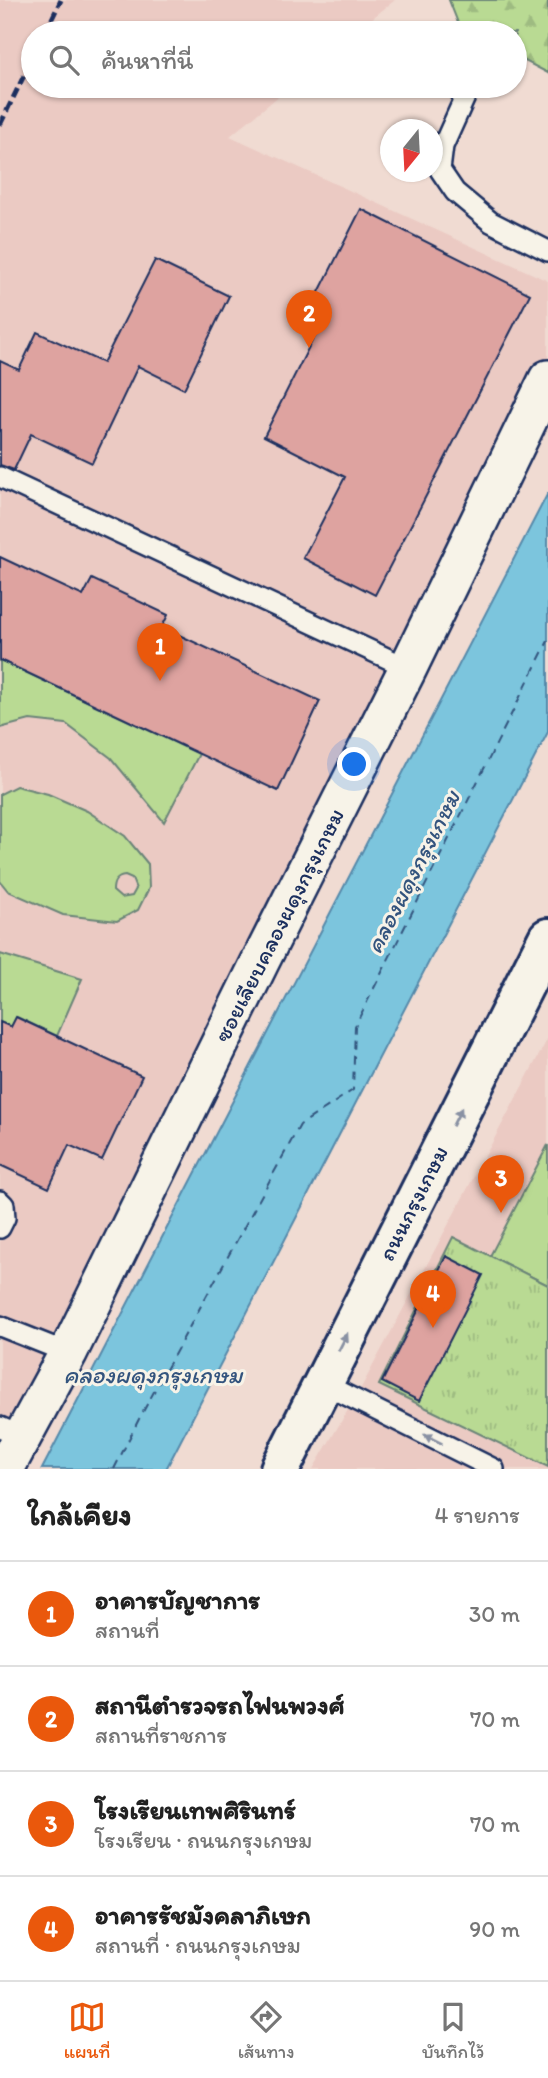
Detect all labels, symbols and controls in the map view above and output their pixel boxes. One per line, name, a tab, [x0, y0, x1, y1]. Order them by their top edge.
search box	[21, 21, 527, 98]
icon: search	[45, 41, 83, 79]
text: ค้นหาที่นี่	[101, 44, 194, 76]
north arrow	[380, 119, 443, 182]
pin: 2	[286, 290, 332, 348]
pin: 1	[137, 623, 183, 681]
your location	[337, 747, 371, 781]
water label: คลองผดุงกรุงเกษม	[359, 784, 468, 959]
street label: ซอยเลียบคลองผดุงกรุงเกษม	[208, 804, 352, 1047]
one-way arrow	[451, 1107, 462, 1127]
street label: ถนนกรุงเกษม	[372, 1141, 456, 1266]
pin: 3	[478, 1155, 524, 1213]
pin: 4	[410, 1270, 456, 1328]
one-way arrow	[337, 1332, 348, 1352]
water label: คลองผดุงกรุงเกษม	[64, 1360, 244, 1391]
one-way arrow	[423, 1433, 443, 1444]
text: ใกล้เคียง	[28, 1496, 132, 1533]
text: 4 รายการ	[434, 1501, 520, 1529]
text: อาคารบัญชาการ	[95, 1584, 260, 1616]
text: 1	[46, 1600, 56, 1628]
text: 30 m	[469, 1600, 520, 1628]
text: สถานที่	[95, 1616, 160, 1644]
text: สถานีตำรวจรถไฟนพวงศ์	[95, 1689, 345, 1721]
text: 2	[45, 1705, 57, 1733]
text: 70 m	[470, 1705, 520, 1733]
text: สถานที่ราชการ	[95, 1721, 227, 1749]
text: โรงเรียนเทพศิรินทร์	[95, 1794, 296, 1826]
text: 3	[45, 1810, 57, 1838]
text: 70 m	[470, 1810, 520, 1838]
text: โรงเรียน · ถนนกรุงเกษม	[95, 1826, 312, 1854]
text: อาคารรัชมังคลาภิเษก	[95, 1899, 311, 1931]
text: 4	[44, 1915, 58, 1943]
text: 90 m	[469, 1915, 520, 1943]
text: สถานที่ · ถนนกรุงเกษม	[95, 1931, 301, 1959]
tab: แผนที่	[64, 1998, 110, 2063]
tab: เส้นทาง	[238, 1998, 295, 2063]
tab: บันทึกไว้	[422, 1998, 484, 2063]

